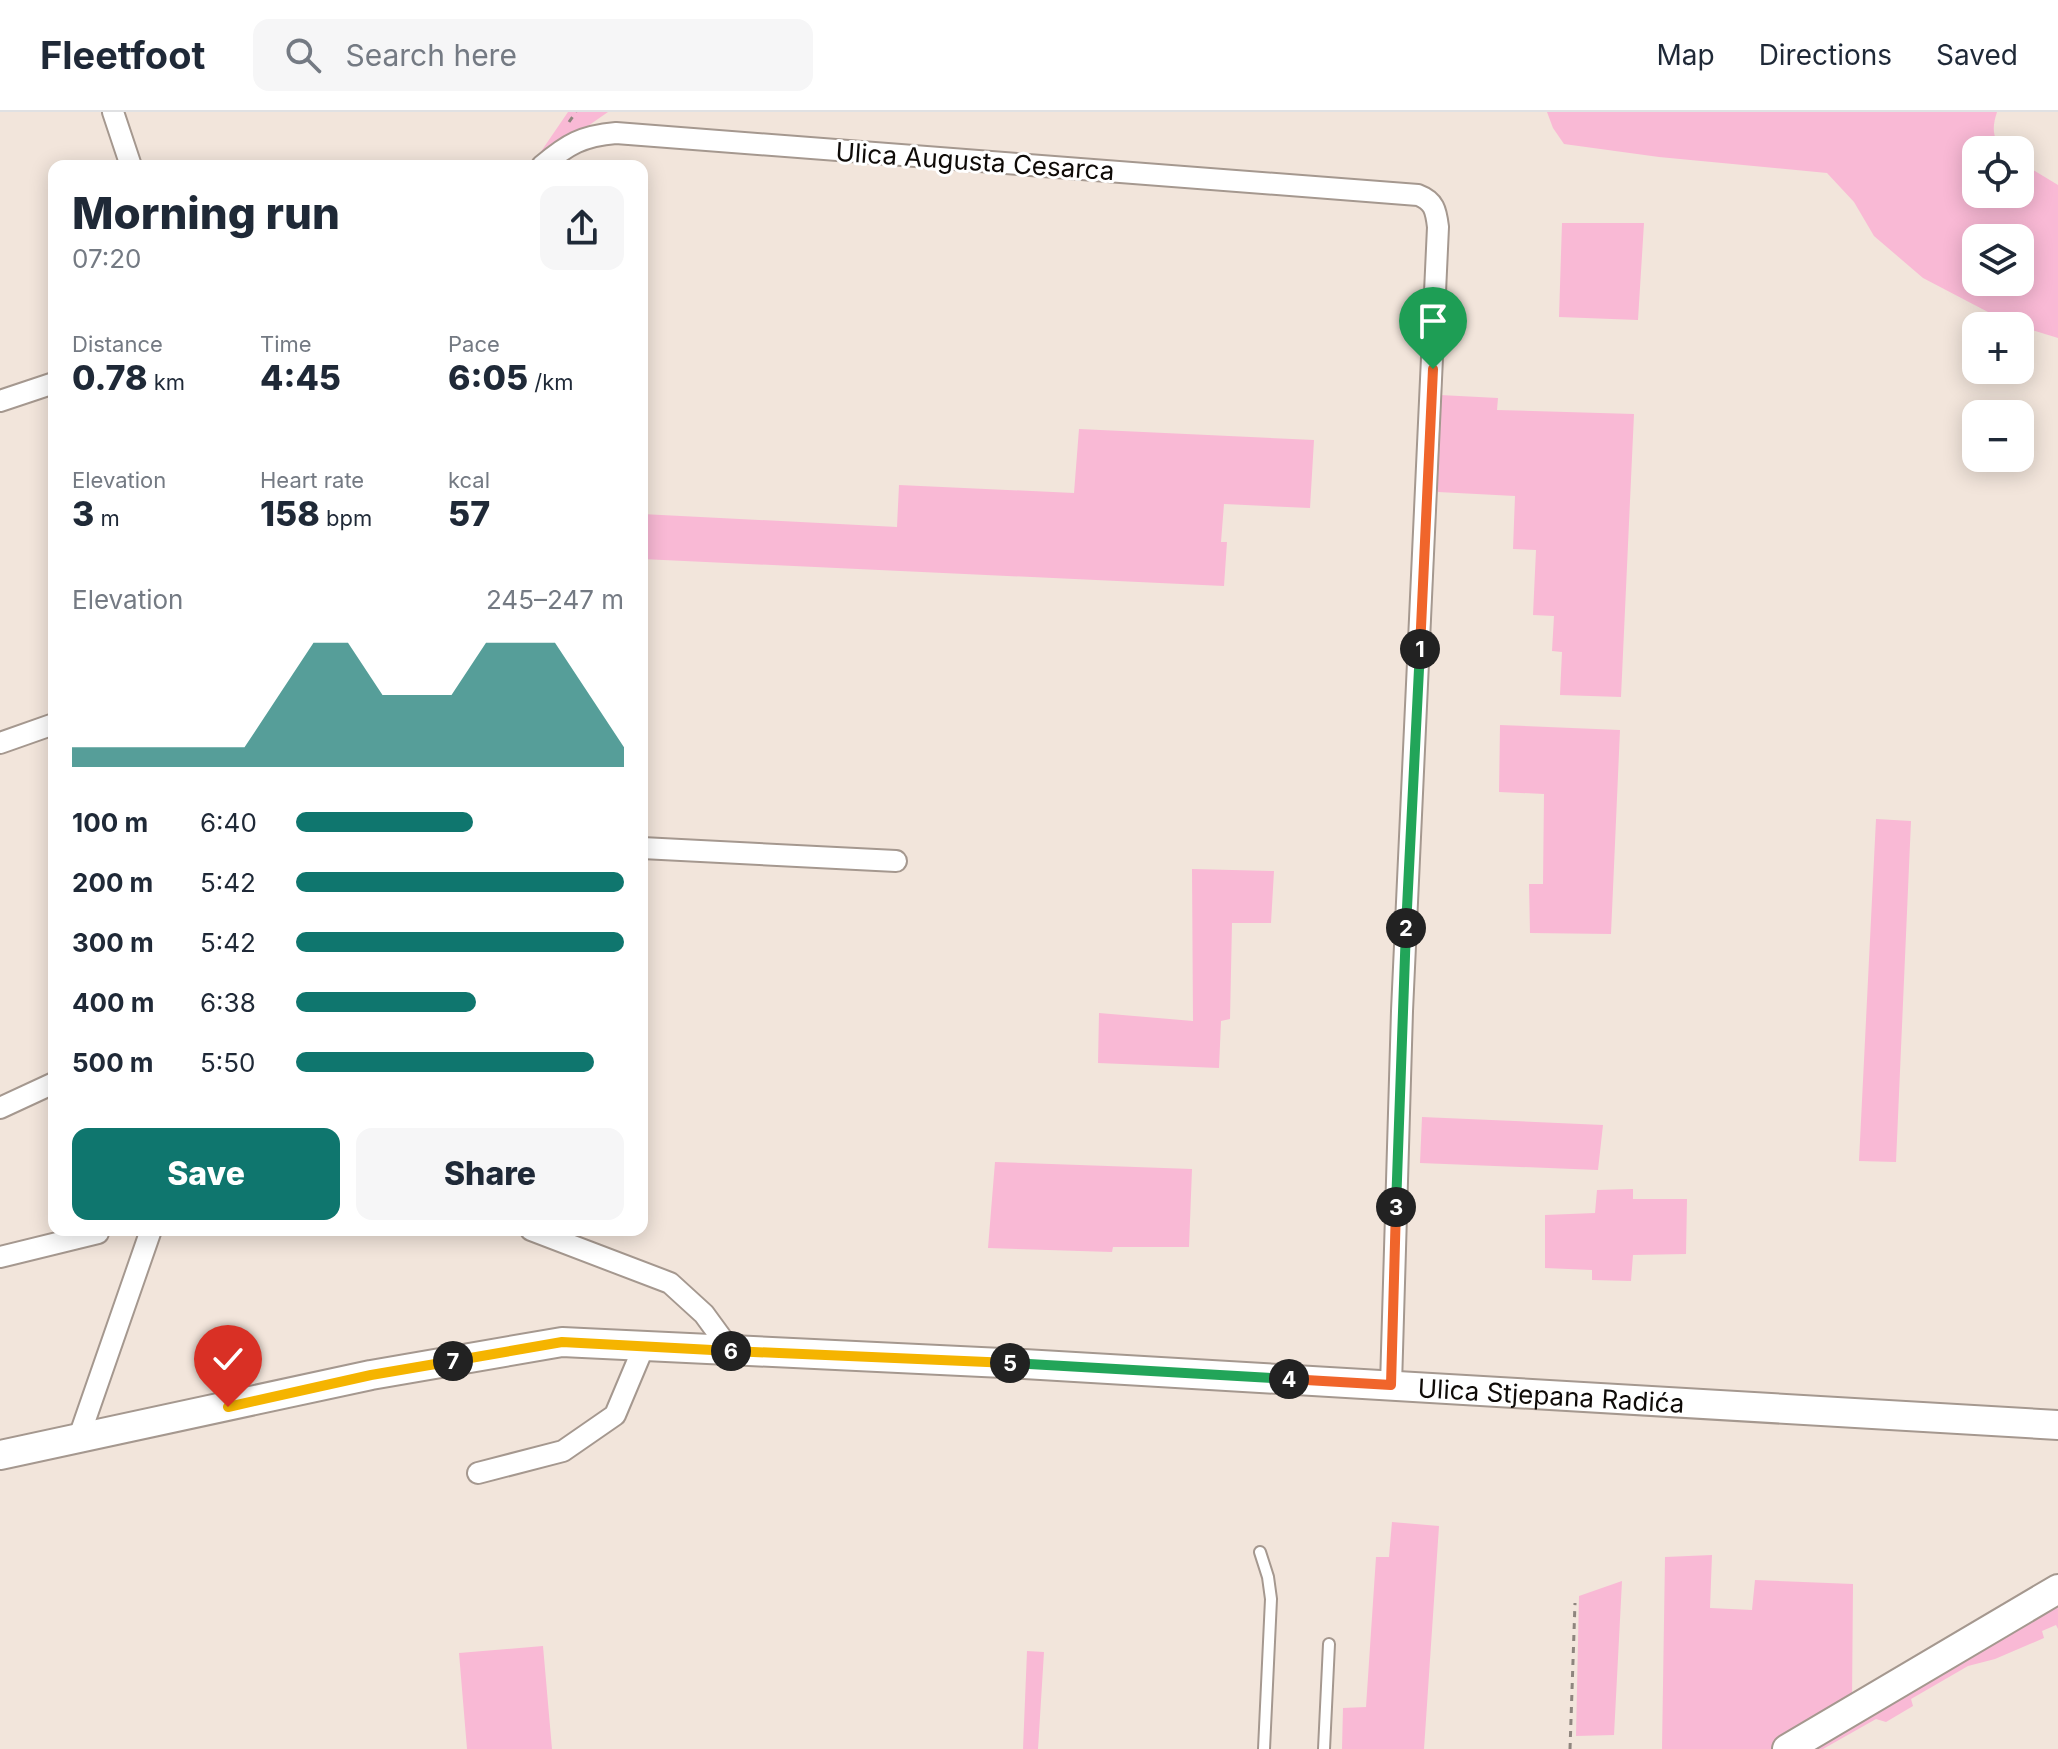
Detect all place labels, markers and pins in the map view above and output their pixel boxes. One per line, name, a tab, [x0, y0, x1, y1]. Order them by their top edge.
pin	[1399, 287, 1467, 369]
pin: 1	[1400, 629, 1440, 669]
pin: 2	[1386, 908, 1426, 948]
pin: 3	[1376, 1187, 1416, 1227]
pin	[194, 1325, 262, 1407]
pin: 6	[711, 1331, 751, 1371]
pin: 7	[433, 1341, 473, 1381]
pin: 5	[990, 1343, 1030, 1383]
pin: 4	[1269, 1359, 1309, 1399]

